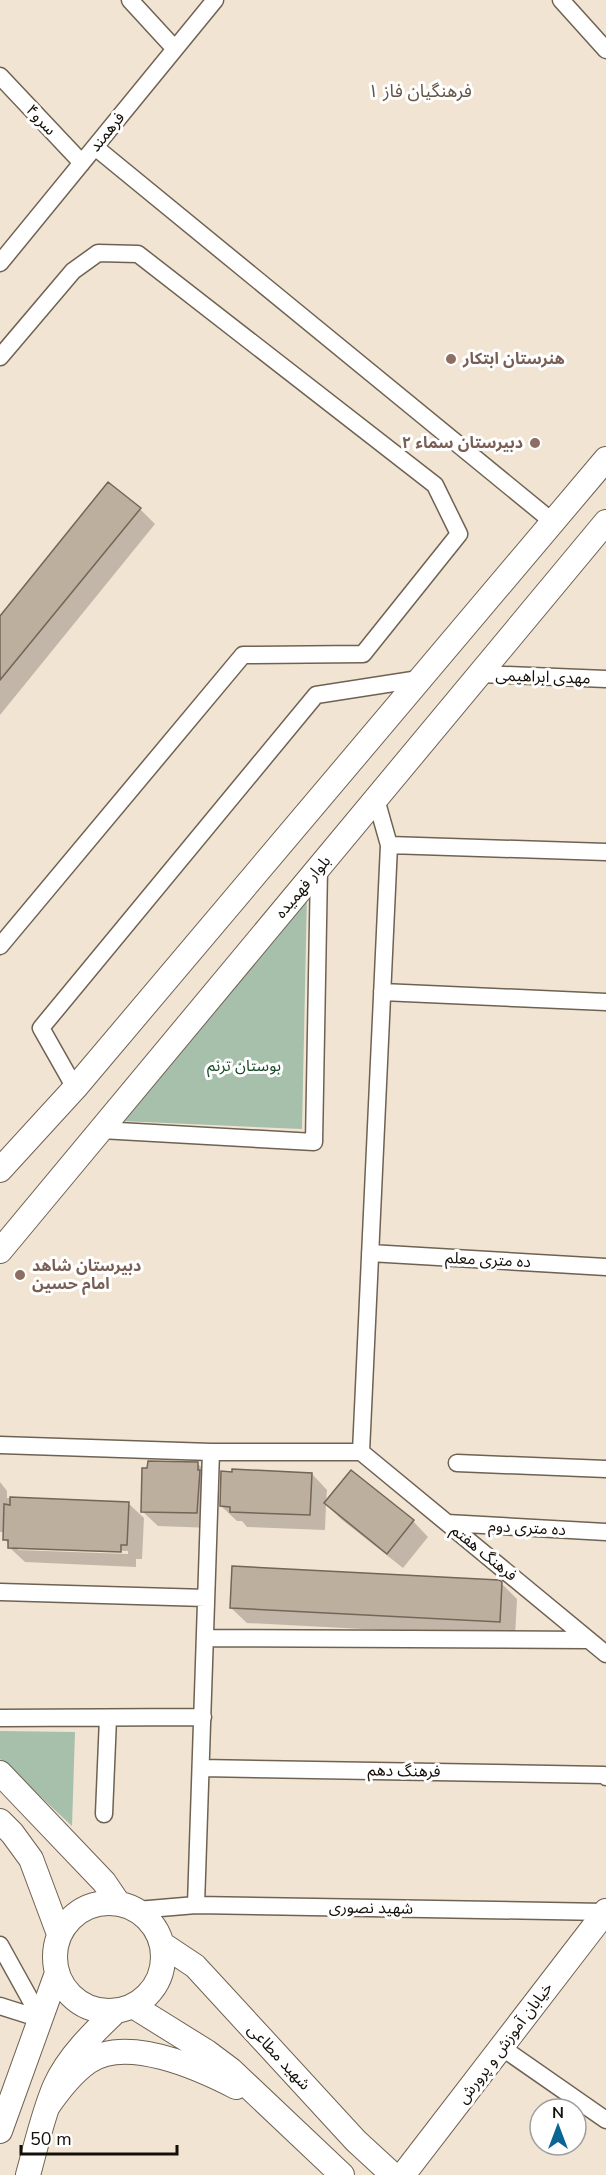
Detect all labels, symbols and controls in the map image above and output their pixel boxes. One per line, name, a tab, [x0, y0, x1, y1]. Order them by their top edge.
district label: فرهنگیان فاز ۱	[368, 79, 472, 103]
street label: سرو۴	[21, 100, 61, 140]
street label: فرهمند	[84, 107, 130, 157]
place label: هنرستان ابتکار	[462, 348, 565, 370]
marker: هنرستان ابتکار	[444, 352, 458, 366]
place label: دبیرستان سماء ٢	[402, 432, 523, 454]
marker: دبیرستان سماء ٢	[528, 436, 542, 450]
street label: مهدی ابراهیمی	[495, 664, 591, 690]
street label: بلوار فهمیده	[270, 851, 336, 923]
park label: بوستان ترنم	[207, 1055, 281, 1078]
street label: ده متری معلم	[445, 1247, 531, 1274]
place label: دبیرستان شاهد امام حسین	[32, 1255, 141, 1295]
marker: دبیرستان شاهد امام حسین	[13, 1268, 27, 1282]
street label: ده متری دوم	[488, 1515, 566, 1542]
street label: فرهنگ هفتم	[446, 1519, 522, 1587]
street label: فرهنگ دهم	[367, 1759, 441, 1784]
street label: شهید نصوری	[329, 1896, 413, 1920]
street label: خیابان آموزش و پرورش	[452, 1978, 558, 2108]
street label: شهید مطاعی	[242, 2019, 316, 2095]
north arrow	[528, 2097, 588, 2157]
text: N	[552, 2102, 564, 2124]
scale bar	[21, 2118, 177, 2156]
text: 50 m	[30, 2127, 72, 2151]

